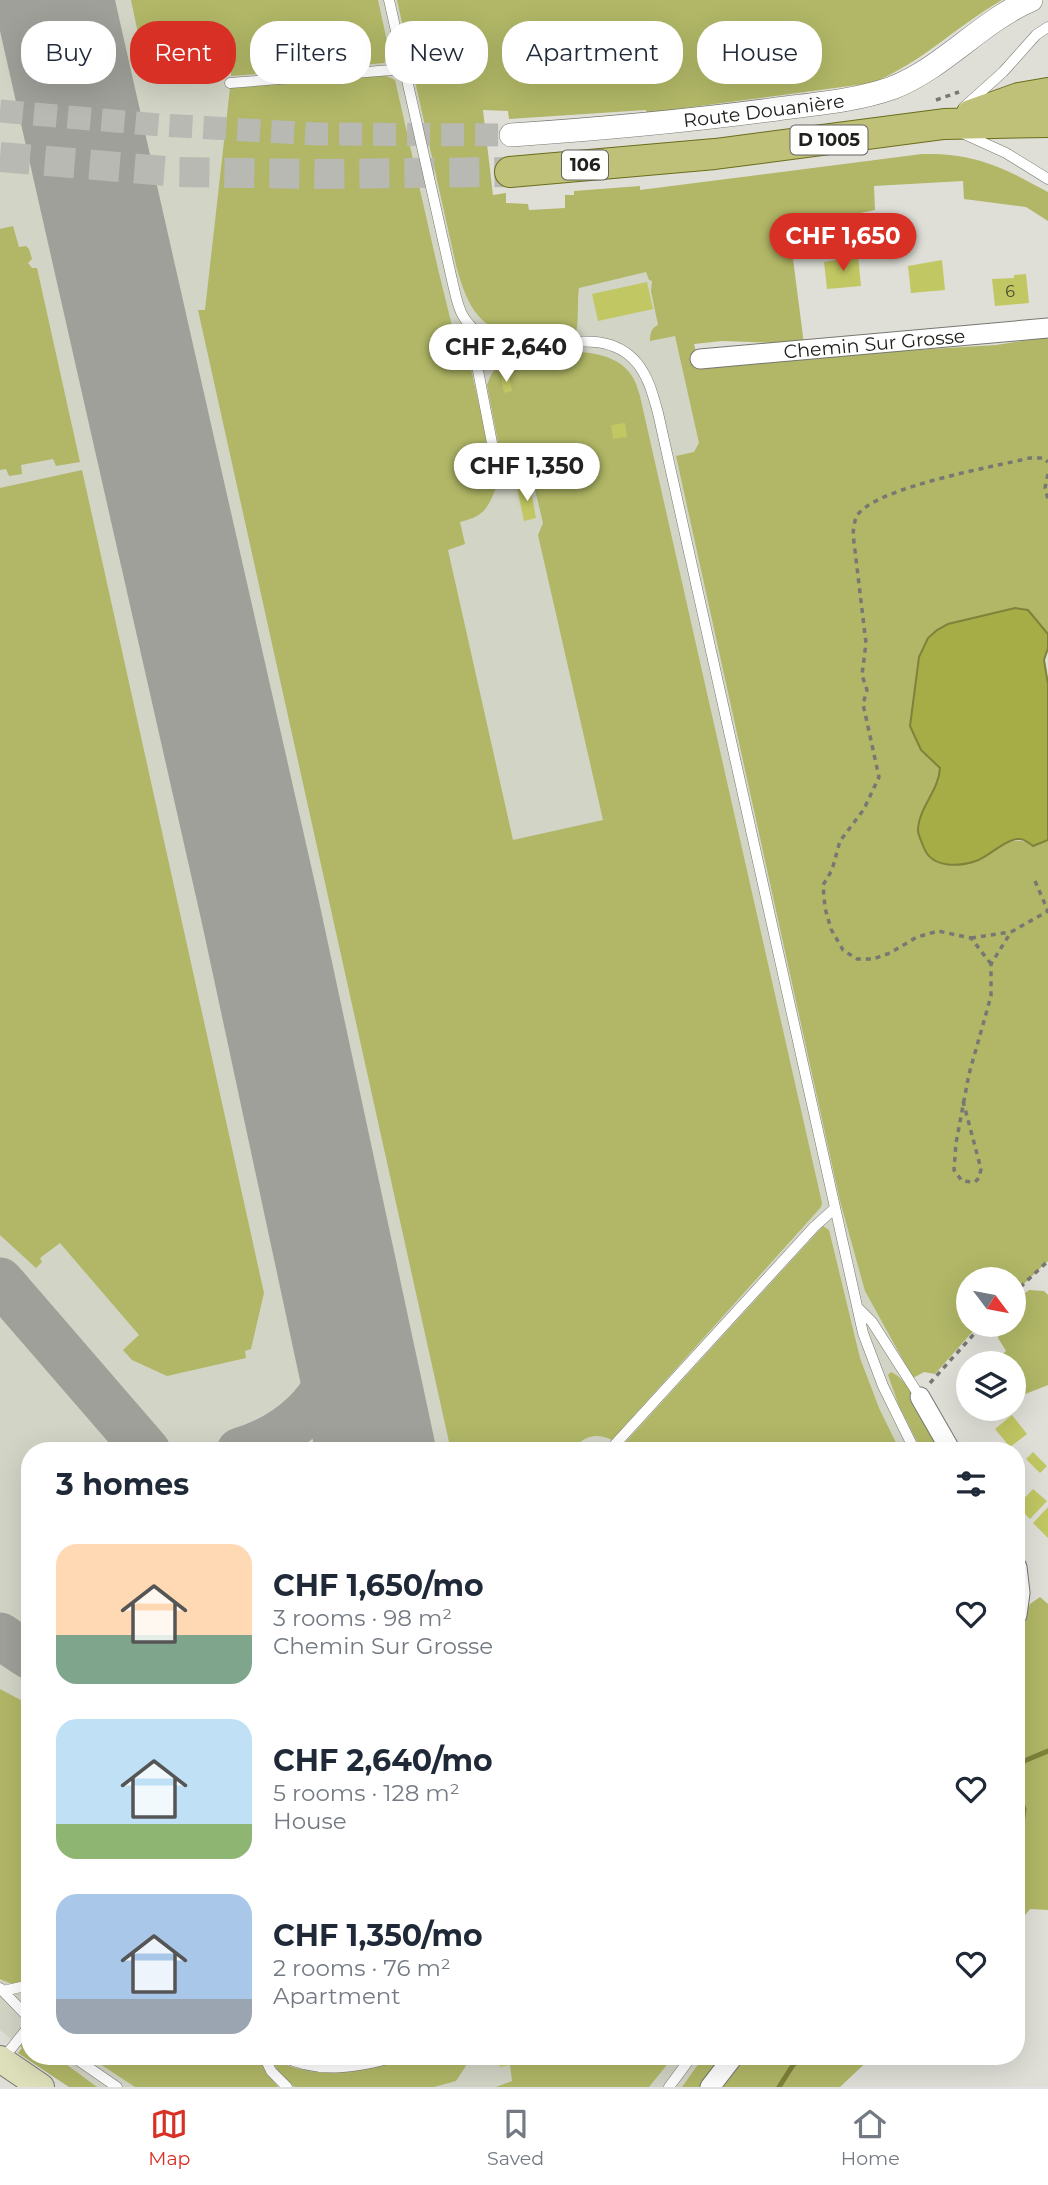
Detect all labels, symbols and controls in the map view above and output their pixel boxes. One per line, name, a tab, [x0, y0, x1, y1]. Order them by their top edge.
chip: Buy	[21, 21, 116, 84]
chip: Rent	[130, 21, 236, 84]
chip: Filters	[250, 21, 371, 84]
chip: New	[385, 21, 488, 84]
chip: Apartment	[502, 21, 683, 84]
chip: House	[697, 21, 822, 84]
street label: Route Douanière	[682, 89, 846, 132]
road number: D 1005	[790, 125, 868, 154]
road number: 106	[562, 150, 608, 180]
pin: CHF 1,650	[763, 214, 923, 273]
text: CHF 1,650	[785, 222, 901, 250]
house number: 6	[1005, 282, 1015, 301]
pin: CHF 2,640	[426, 324, 586, 384]
street label: Chemin Sur Grosse	[783, 324, 966, 363]
text: CHF 2,640	[445, 333, 567, 361]
pin: CHF 1,350	[447, 444, 607, 503]
text: CHF 1,350	[470, 452, 584, 480]
north arrow	[956, 1267, 1026, 1337]
map controls	[956, 1267, 1026, 1421]
button: layers	[956, 1351, 1026, 1421]
icon: filters	[952, 1465, 990, 1503]
text: 3 homes	[56, 1466, 189, 1503]
text: CHF 1,650/mo	[273, 1567, 484, 1604]
icon: home	[112, 1572, 196, 1656]
icon: heart	[952, 1595, 990, 1633]
text: 3 rooms · 98 m²	[273, 1604, 452, 1632]
text: Chemin Sur Grosse	[273, 1632, 493, 1660]
text: CHF 2,640/mo	[273, 1742, 493, 1779]
icon: home	[112, 1747, 196, 1831]
icon: heart	[952, 1770, 990, 1808]
text: 5 rooms · 128 m²	[273, 1779, 460, 1807]
text: House	[273, 1807, 347, 1835]
text: CHF 1,350/mo	[273, 1917, 483, 1954]
icon: home	[112, 1922, 196, 2006]
icon: heart	[952, 1945, 990, 1983]
text: 2 rooms · 76 m²	[273, 1954, 451, 1982]
text: Apartment	[273, 1982, 401, 2010]
tab: Map	[148, 2105, 191, 2170]
tab: Saved	[487, 2105, 544, 2170]
tab: Home	[841, 2105, 900, 2170]

